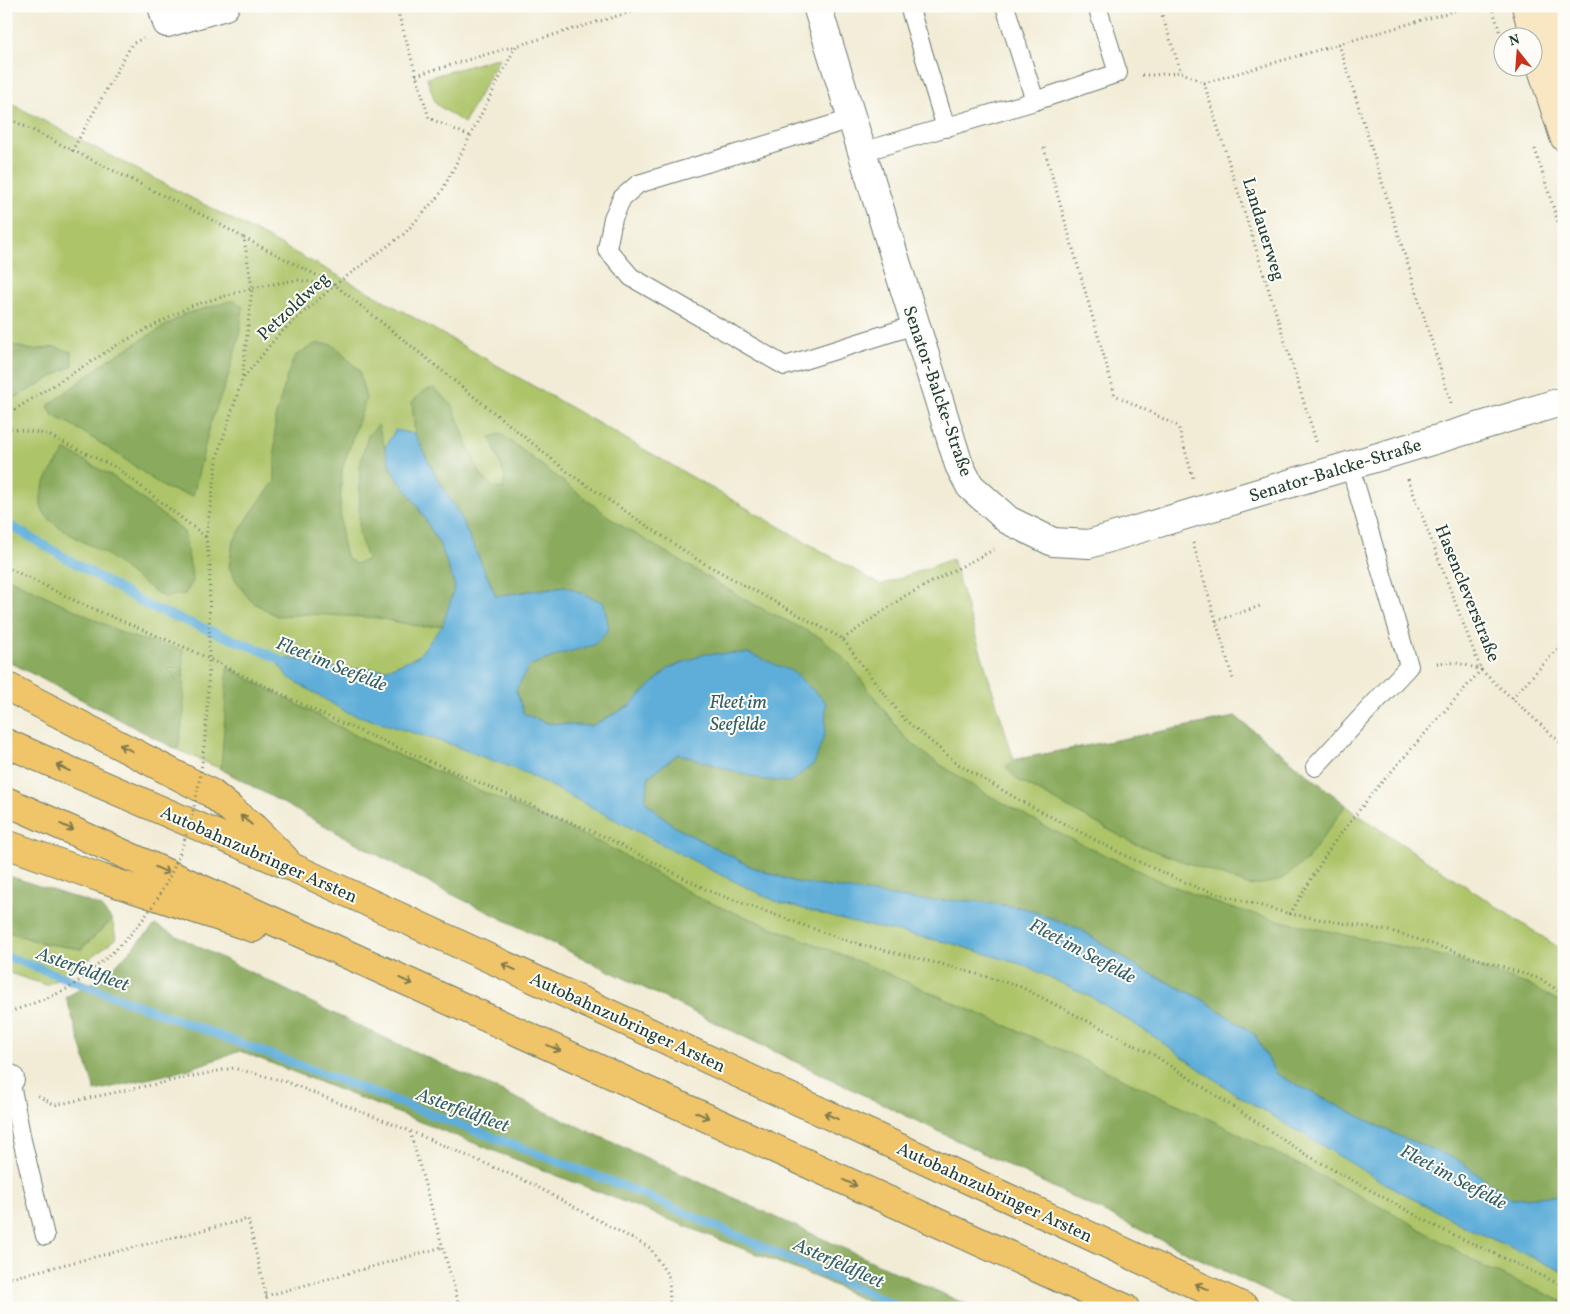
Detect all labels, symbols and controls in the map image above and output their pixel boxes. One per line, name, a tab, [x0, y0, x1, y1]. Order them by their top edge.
north arrow	[1492, 28, 1542, 78]
text: N	[1507, 30, 1522, 52]
street label: Landauerweg	[1235, 175, 1290, 284]
street label: Petzoldweg	[252, 267, 336, 347]
street label: Senator-Balcke-Straße	[896, 303, 978, 480]
street label: Senator-Balcke-Straße	[1246, 433, 1425, 510]
street label: Hasencleverstraße	[1428, 521, 1506, 666]
water label: Fleet im Seefelde	[272, 631, 390, 699]
water label: Fleet im Seefelde	[709, 690, 767, 738]
one-way arrow	[119, 743, 134, 752]
one-way arrow	[56, 763, 71, 773]
street label: Autobahnzubringer Arsten	[156, 801, 361, 910]
one-way arrow	[239, 815, 252, 826]
one-way arrow	[59, 823, 74, 833]
one-way arrow	[154, 866, 169, 875]
water label: Fleet im Seefelde	[1024, 913, 1140, 991]
water label: Asterfeldfleet	[32, 941, 133, 999]
one-way arrow	[502, 962, 517, 972]
street label: Autobahnzubringer Arsten	[525, 967, 729, 1080]
one-way arrow	[399, 976, 414, 986]
one-way arrow	[546, 1044, 561, 1053]
water label: Asterfeldfleet	[412, 1082, 513, 1140]
one-way arrow	[694, 1111, 709, 1121]
one-way arrow	[824, 1111, 839, 1121]
street label: Autobahnzubringer Arsten	[892, 1137, 1096, 1250]
water label: Fleet im Seefelde	[1395, 1139, 1511, 1217]
one-way arrow	[842, 1178, 857, 1188]
water label: Asterfeldfleet	[788, 1232, 888, 1296]
one-way arrow	[1195, 1282, 1210, 1292]

